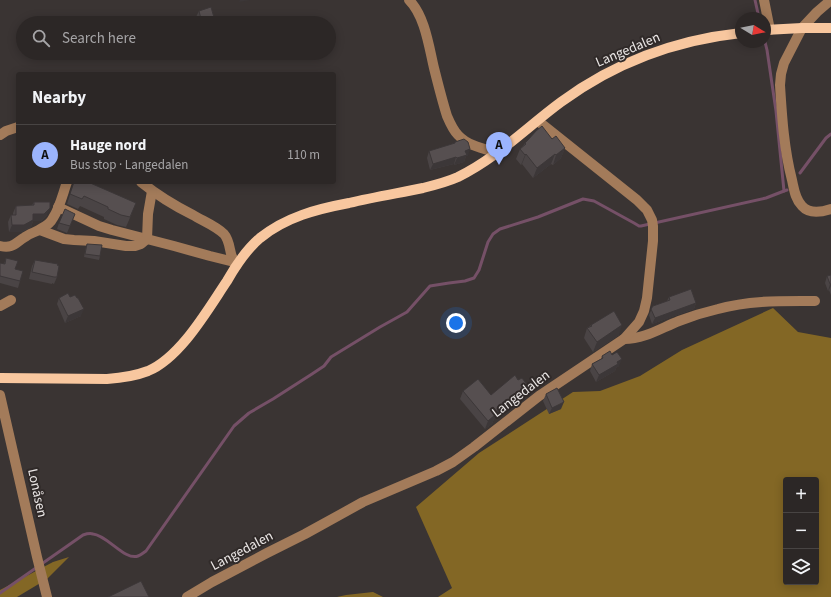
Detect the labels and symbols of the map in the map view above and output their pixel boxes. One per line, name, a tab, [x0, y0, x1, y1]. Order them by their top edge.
north arrow	[735, 12, 771, 48]
street label: Langedalen	[593, 27, 663, 73]
pin: A	[486, 132, 512, 165]
your location	[446, 313, 466, 333]
street label: Langedalen	[488, 365, 554, 423]
street label: Lonåsen	[22, 467, 52, 519]
street label: Langedalen	[207, 526, 277, 576]

